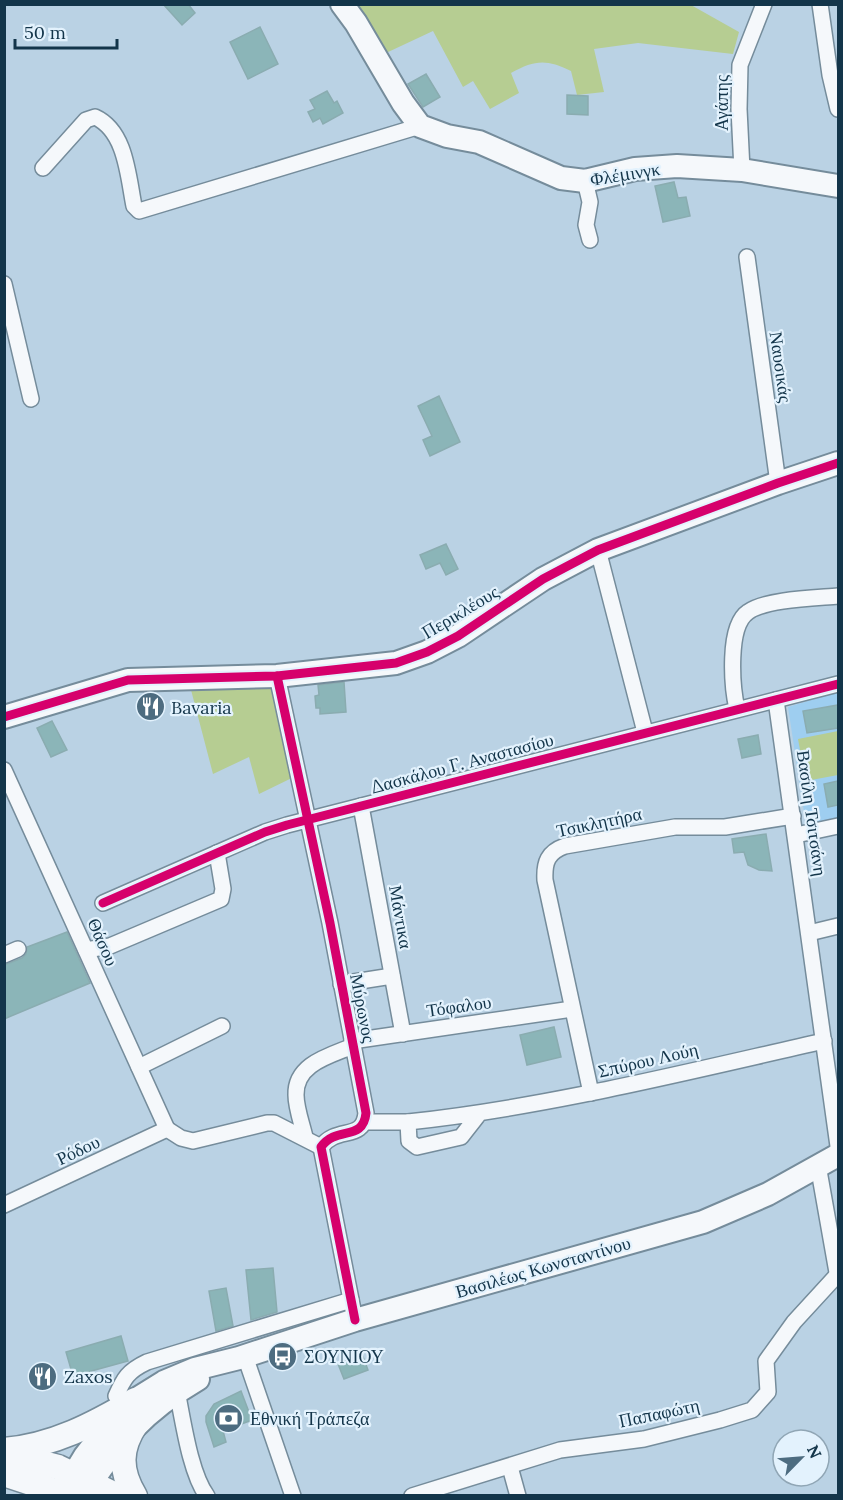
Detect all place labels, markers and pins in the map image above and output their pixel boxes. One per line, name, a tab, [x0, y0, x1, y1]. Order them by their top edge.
restaurant icon: Bavaria	[134, 691, 166, 723]
place label: Bavaria	[171, 696, 232, 719]
bus stop icon: ΣΟΥΝΙΟΥ	[267, 1340, 299, 1372]
place label: ΣΟΥΝΙΟΥ	[304, 1345, 384, 1368]
restaurant icon: Zaxos	[27, 1360, 59, 1392]
place label: Zaxos	[64, 1365, 113, 1388]
bank icon: Εθνική Τράπεζα	[213, 1402, 245, 1434]
place label: Εθνική Τράπεζα	[250, 1407, 370, 1430]

